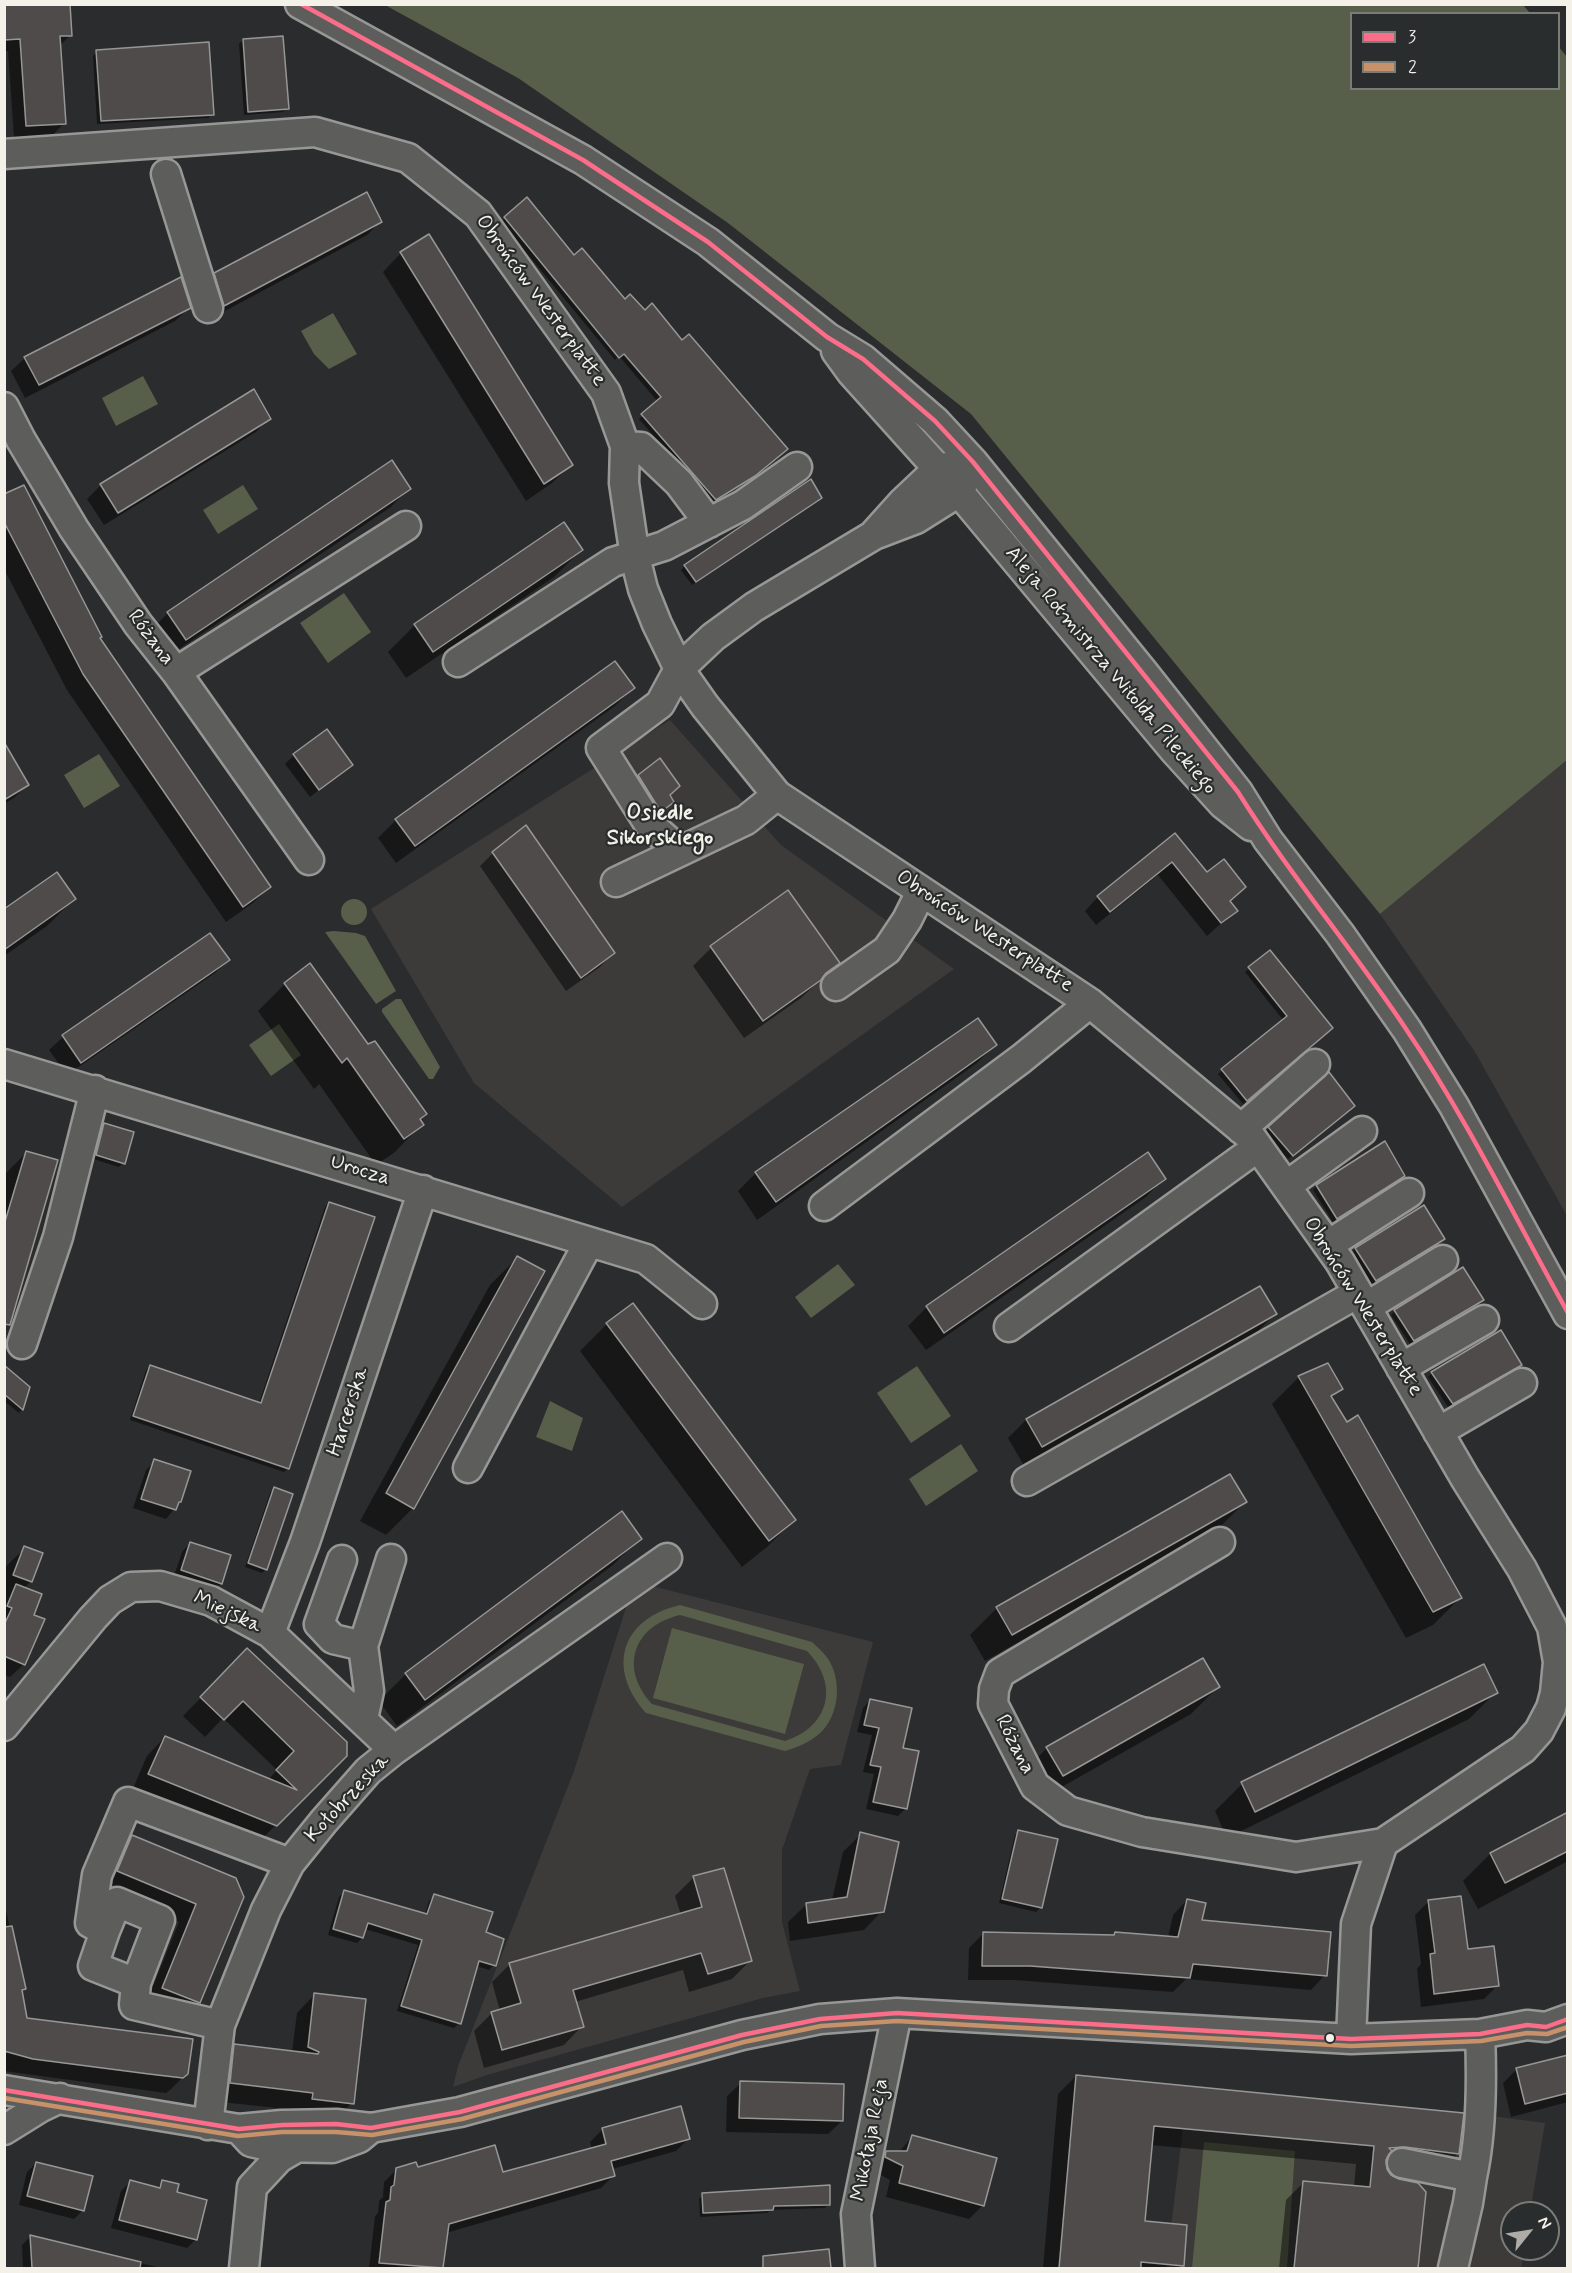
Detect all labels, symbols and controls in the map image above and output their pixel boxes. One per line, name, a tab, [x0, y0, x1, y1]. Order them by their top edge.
legend	[1350, 12, 1560, 90]
text: 3	[1408, 25, 1416, 49]
text: 2	[1408, 55, 1417, 79]
street label: Obrońców Westerplatte	[469, 210, 611, 392]
street label: Aleja Rotmistrza Witolda Pileckiego	[999, 542, 1221, 800]
street label: Różana	[121, 605, 179, 671]
district label: Osiedle Sikorskiego	[607, 801, 713, 852]
street label: Obrońców Westerplatte	[891, 865, 1077, 999]
street label: Urocza	[327, 1150, 393, 1192]
street label: Obrońców Westerplatte	[1297, 1213, 1427, 1401]
street label: Harcerska	[323, 1364, 375, 1460]
street label: Miejska	[189, 1586, 265, 1640]
street label: Różana	[988, 1711, 1040, 1779]
street label: Kołobrzeska	[301, 1749, 395, 1849]
unlabelled marker	[1324, 2032, 1336, 2044]
street label: Mikołaja Reja	[847, 2076, 895, 2204]
north arrow	[1500, 2201, 1560, 2261]
text: N	[1533, 2213, 1556, 2233]

